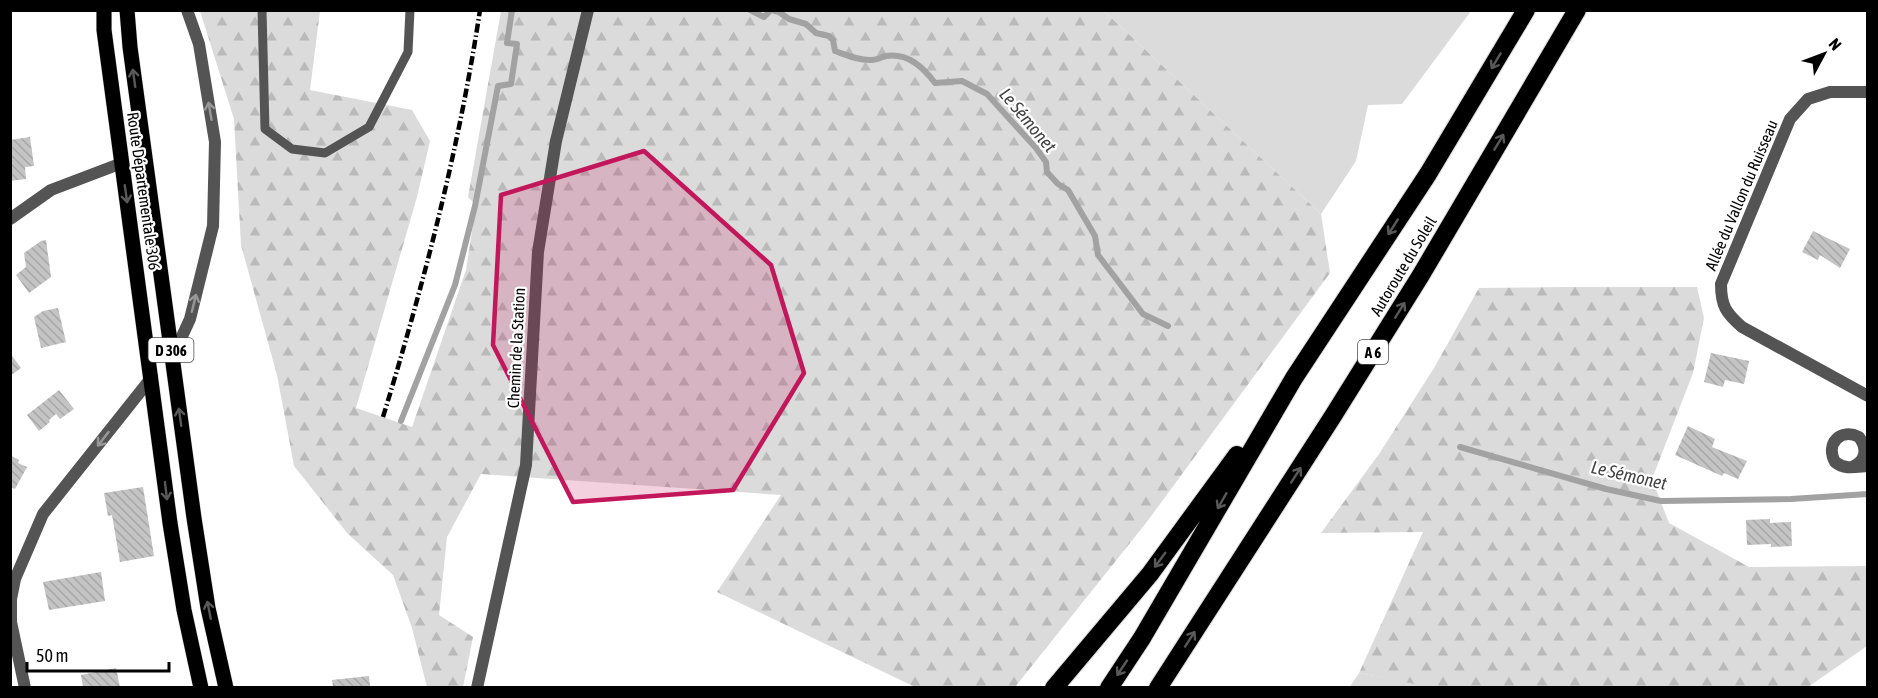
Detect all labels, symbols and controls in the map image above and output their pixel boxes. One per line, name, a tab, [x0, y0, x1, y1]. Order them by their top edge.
north arrow	[1794, 24, 1854, 84]
text: N	[1825, 35, 1845, 54]
one-way arrow	[1489, 52, 1501, 69]
one-way arrow	[129, 69, 140, 89]
water label: Le Sémonet	[995, 84, 1061, 157]
one-way arrow	[204, 102, 215, 122]
street label: Route Départementale 306	[123, 111, 164, 271]
street label: Allée du Vallon du Ruisseau	[1701, 117, 1781, 273]
one-way arrow	[1494, 134, 1506, 151]
one-way arrow	[121, 183, 132, 203]
street label: Autoroute du Soleil	[1366, 213, 1440, 319]
one-way arrow	[1387, 218, 1399, 234]
street label: Chemin de la Station	[504, 287, 528, 409]
one-way arrow	[188, 294, 200, 313]
one-way arrow	[1394, 302, 1406, 319]
road number: D 306	[148, 338, 194, 362]
road number: A 6	[1358, 340, 1388, 364]
one-way arrow	[175, 408, 186, 427]
one-way arrow	[96, 431, 109, 447]
water label: Le Sémonet	[1589, 456, 1670, 494]
one-way arrow	[1290, 467, 1302, 484]
one-way arrow	[161, 480, 172, 500]
one-way arrow	[1216, 492, 1228, 509]
one-way arrow	[1153, 552, 1166, 568]
one-way arrow	[203, 601, 214, 620]
one-way arrow	[1184, 631, 1196, 647]
scale bar	[27, 635, 170, 673]
text: 50 m	[36, 645, 68, 666]
one-way arrow	[1116, 659, 1128, 676]

